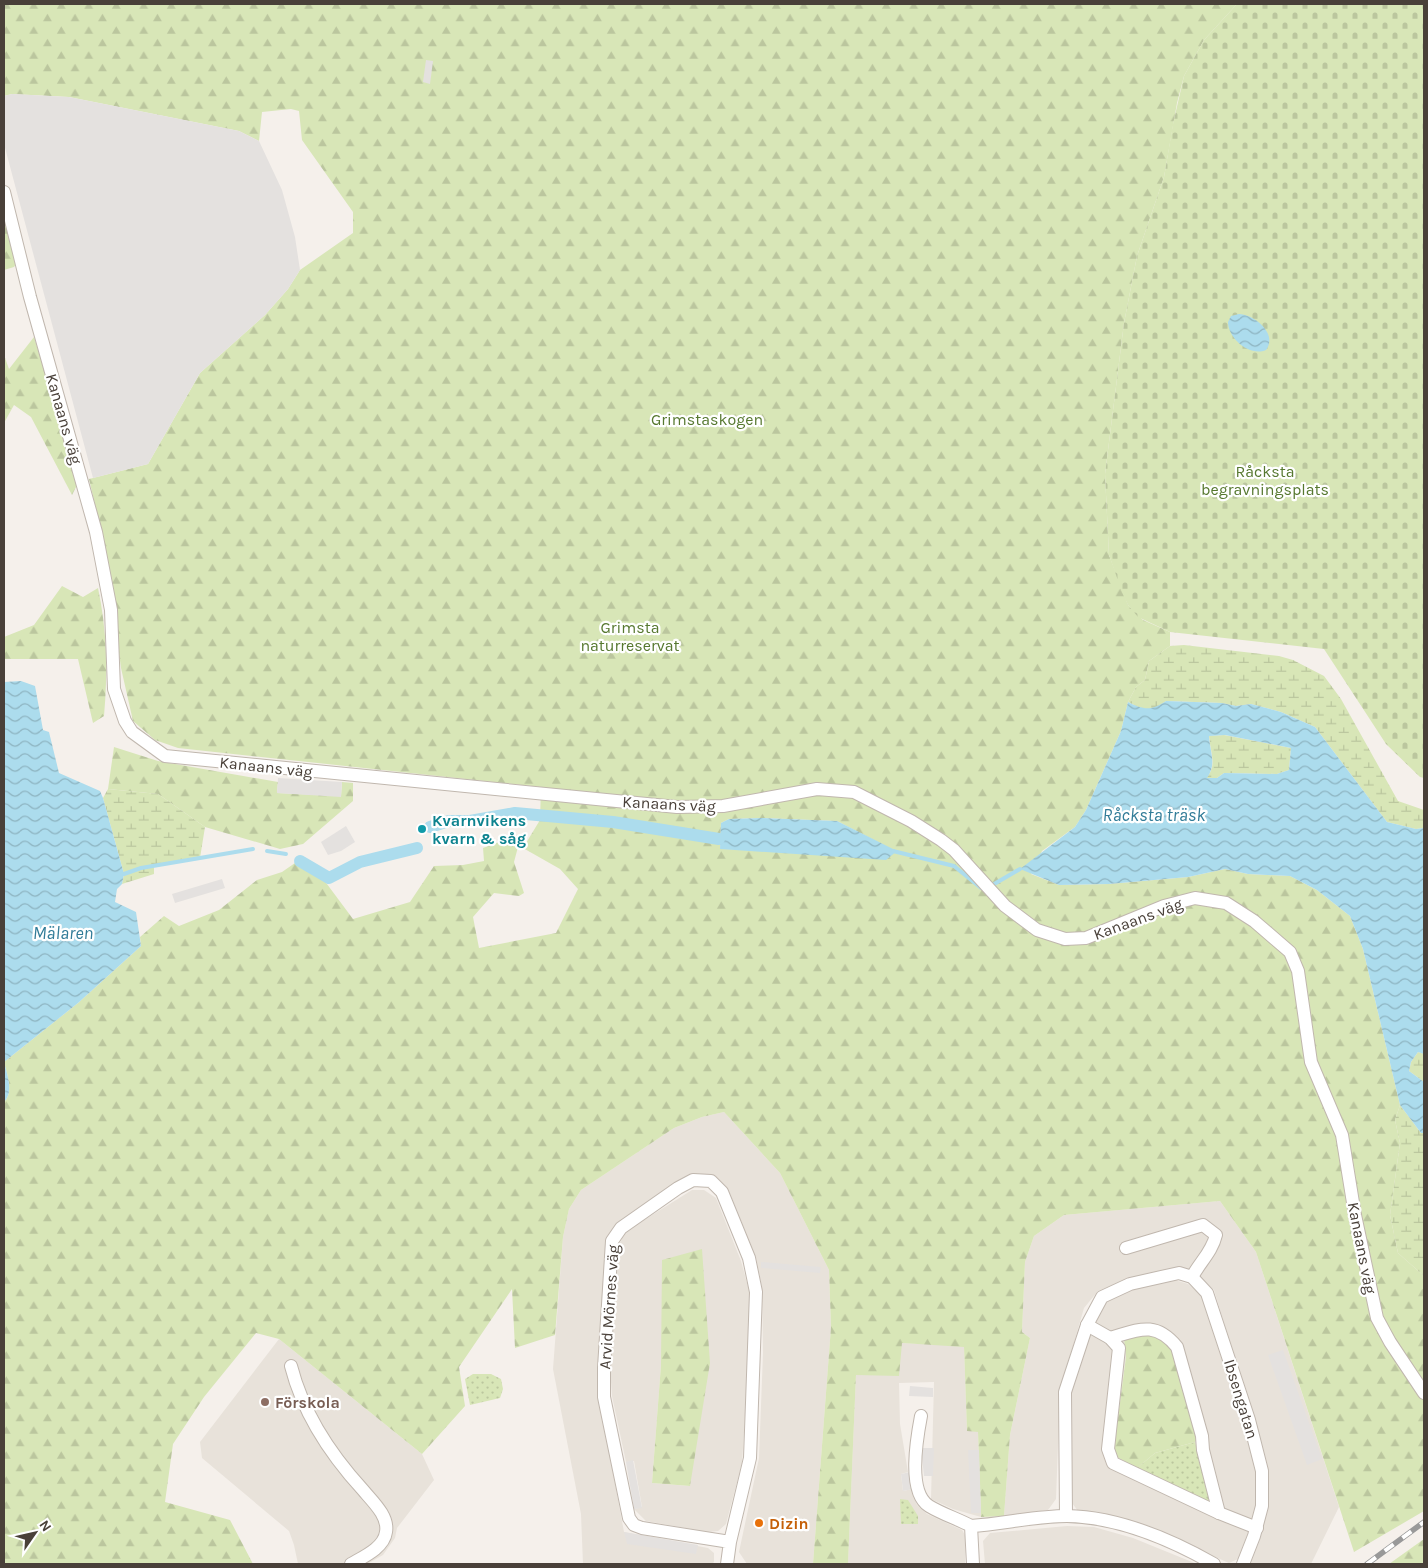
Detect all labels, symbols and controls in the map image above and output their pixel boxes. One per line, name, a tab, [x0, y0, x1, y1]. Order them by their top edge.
street label: Kanaans väg	[42, 371, 86, 467]
park label: Grimstaskogen	[651, 410, 763, 429]
park label: Råcksta begravningsplats	[1201, 462, 1329, 499]
park label: Grimsta naturreservat	[580, 618, 680, 655]
street label: Kanaans väg	[218, 753, 314, 781]
street label: Kanaans väg	[622, 792, 716, 816]
water label: Råcksta träsk	[1103, 804, 1206, 826]
place label: Kvarnvikens kvarn & såg	[432, 811, 526, 848]
marker: Kvarnvikens kvarn & såg	[416, 823, 428, 835]
street label: Kanaans väg	[1091, 894, 1185, 944]
water label: Mälaren	[33, 922, 93, 944]
street label: Kanaans väg	[1344, 1200, 1380, 1296]
street label: Arvid Mörnes väg	[595, 1244, 623, 1370]
street label: Ibsengatan	[1220, 1357, 1262, 1441]
place label: Förskola	[275, 1393, 340, 1412]
marker: Förskola	[259, 1396, 271, 1408]
north arrow	[10, 1508, 60, 1558]
place label: Dizin	[769, 1514, 808, 1533]
text: N	[36, 1517, 55, 1535]
marker: Dizin	[753, 1517, 765, 1529]

